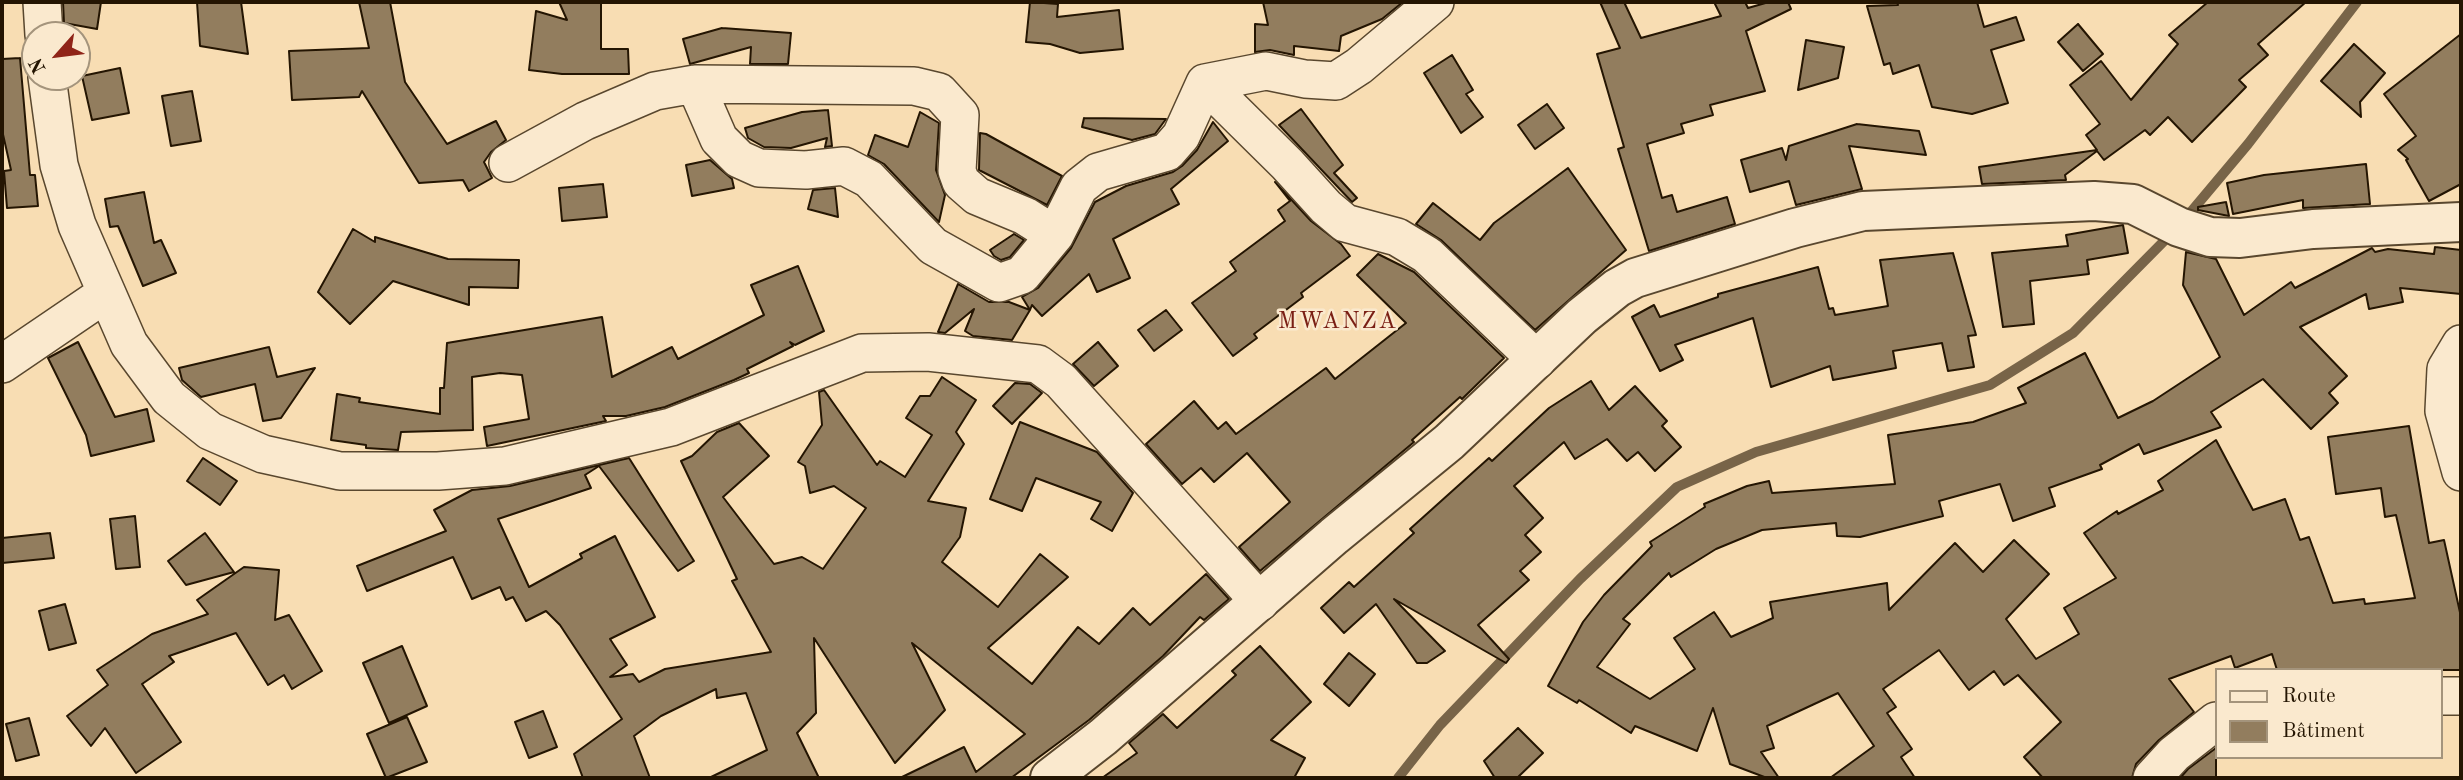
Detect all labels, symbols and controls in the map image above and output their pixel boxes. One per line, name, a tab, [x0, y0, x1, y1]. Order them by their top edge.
north arrow	[21, 21, 91, 91]
text: N	[27, 54, 51, 76]
district label: MWANZA	[1279, 308, 1397, 336]
legend	[2214, 668, 2442, 759]
text: Route	[2282, 686, 2336, 707]
text: Bâtiment	[2282, 721, 2365, 742]

